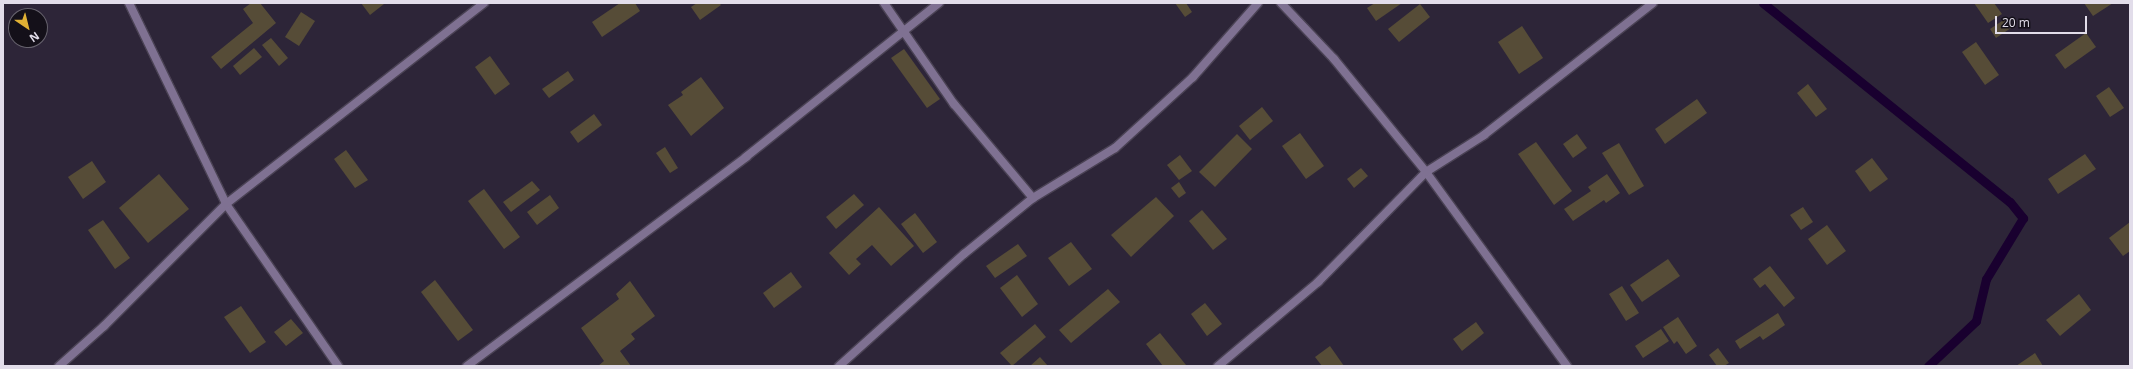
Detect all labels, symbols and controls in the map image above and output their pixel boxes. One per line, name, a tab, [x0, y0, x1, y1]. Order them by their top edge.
north arrow	[8, 8, 48, 48]
scale bar	[1997, 8, 2089, 34]
text: 20 m	[2002, 14, 2030, 31]
text: N	[27, 29, 43, 46]

